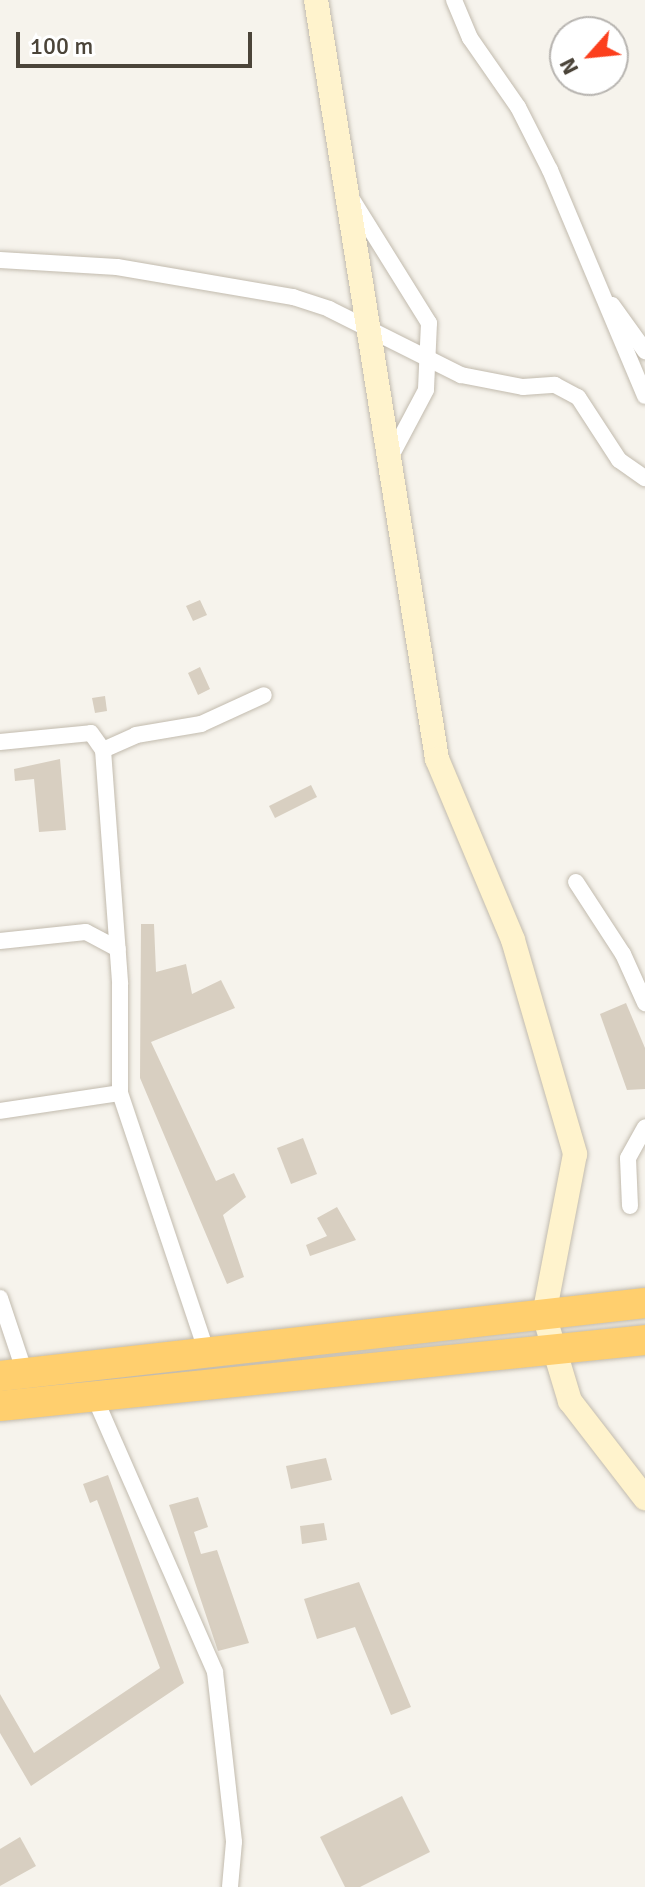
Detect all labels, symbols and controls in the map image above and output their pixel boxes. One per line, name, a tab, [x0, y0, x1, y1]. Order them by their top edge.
scale bar	[20, 16, 256, 66]
north arrow	[549, 16, 629, 96]
text: 100 m	[30, 31, 93, 61]
text: N	[553, 53, 584, 79]

